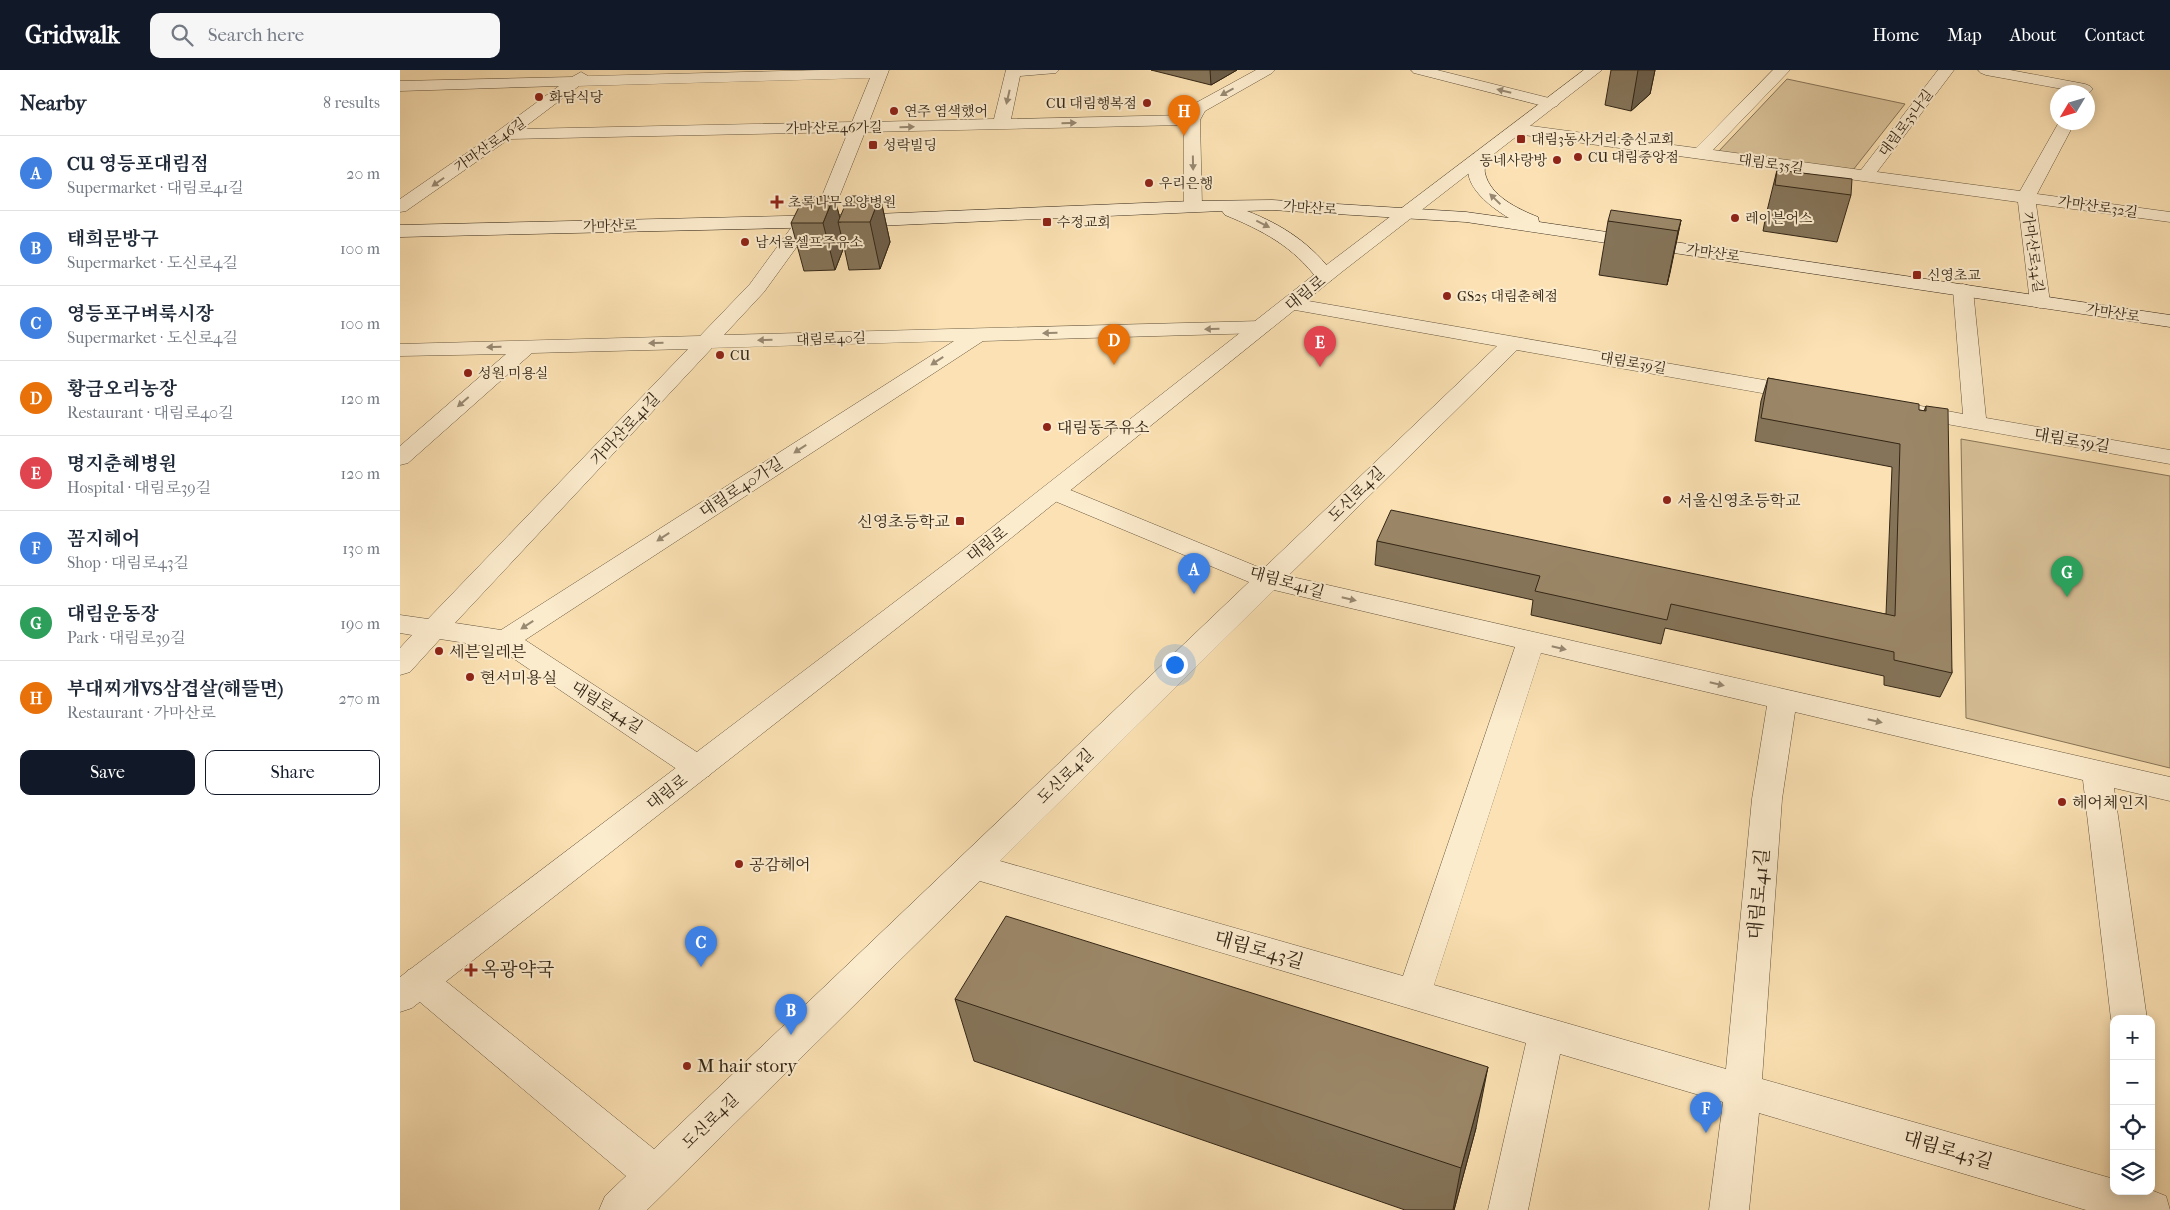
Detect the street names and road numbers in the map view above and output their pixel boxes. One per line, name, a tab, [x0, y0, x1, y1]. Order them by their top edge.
street label: 대림로35나길	[1875, 86, 1937, 160]
street label: 가마산로46길	[451, 114, 529, 176]
street label: 가마산로46가길	[785, 119, 883, 137]
street label: 대림로35길	[1737, 151, 1805, 177]
street label: 가마산로32길	[2057, 193, 2139, 221]
street label: 가마산로	[1282, 198, 1338, 218]
street label: 가마산로34길	[2019, 210, 2047, 294]
street label: 가마산로	[583, 217, 638, 235]
street label: 가마산로	[1685, 241, 1741, 265]
street label: 대림로	[1281, 271, 1329, 315]
street label: 가마산로	[2085, 300, 2142, 326]
street label: 대림로40길	[796, 329, 866, 349]
street label: 대림로39길	[1598, 349, 1668, 377]
street label: 가마산로41길	[587, 389, 663, 469]
street label: 대림로39길	[2033, 424, 2111, 456]
street label: 대림로40가길	[696, 453, 786, 521]
street label: 도신로4길	[1324, 462, 1388, 526]
street label: 대림로	[963, 522, 1012, 566]
street label: 대림로41길	[1247, 562, 1327, 602]
street label: 대림로44길	[568, 677, 646, 737]
street label: 도신로4길	[1033, 744, 1097, 808]
street label: 대림로	[643, 770, 692, 814]
street label: 대림로41길	[1744, 848, 1774, 940]
street label: 대림로43길	[1212, 927, 1306, 973]
street label: 도신로4길	[678, 1089, 742, 1153]
street label: 대림로43길	[1901, 1127, 1995, 1173]

